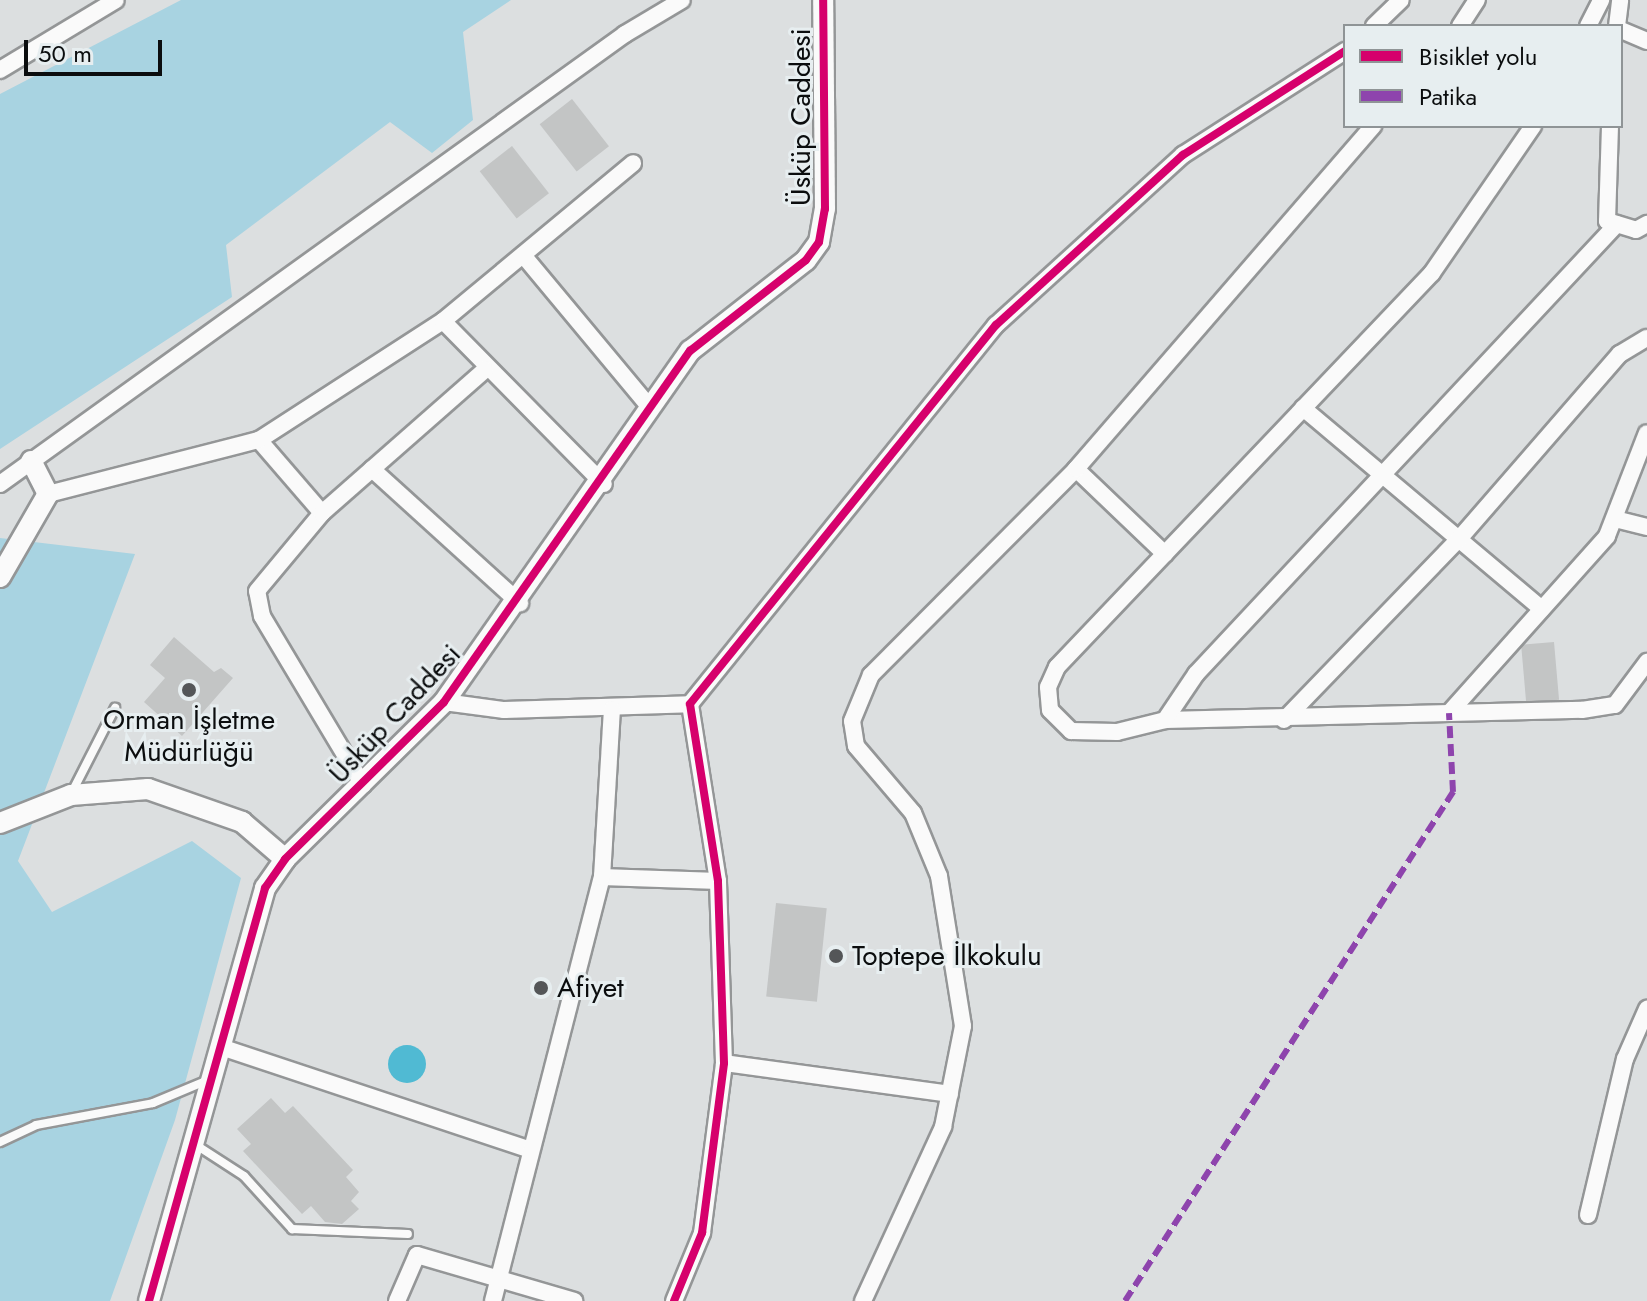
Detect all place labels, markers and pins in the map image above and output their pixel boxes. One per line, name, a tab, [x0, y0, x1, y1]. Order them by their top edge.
marker: Orman İşletme Müdürlüğü	[180, 681, 198, 699]
place label: Orman İşletme Müdürlüğü	[103, 703, 275, 769]
place label: Toptepe İlkokulu	[852, 939, 1042, 973]
marker: Toptepe İlkokulu	[827, 947, 845, 965]
place label: Afiyet	[557, 971, 624, 1005]
marker: Afiyet	[532, 979, 550, 997]

